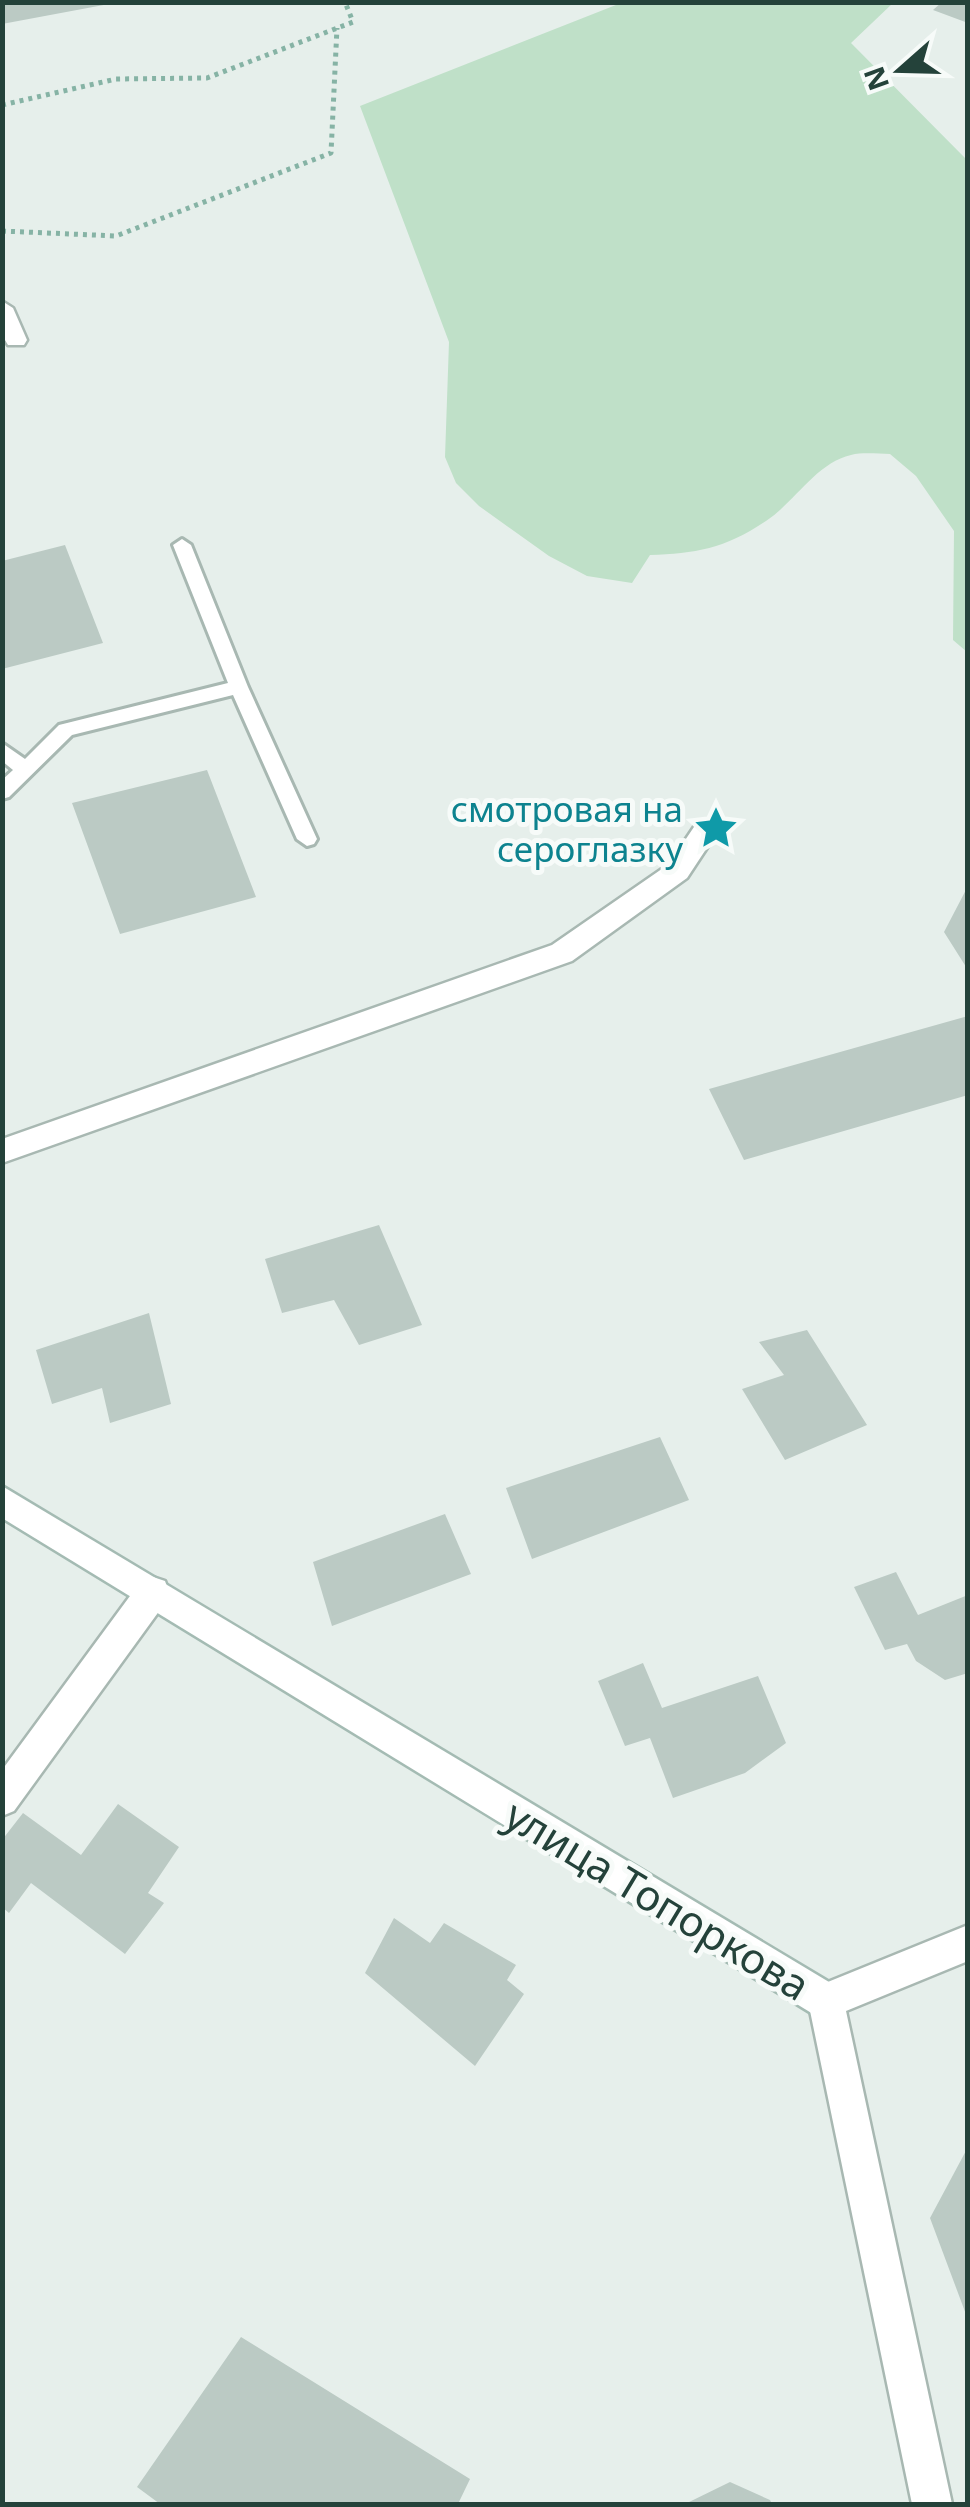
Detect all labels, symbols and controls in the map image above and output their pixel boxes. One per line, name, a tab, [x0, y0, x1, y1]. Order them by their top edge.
north arrow	[850, 20, 950, 120]
text: N	[854, 62, 897, 96]
place label: смотровая на сероглазку	[451, 785, 683, 872]
place icon: смотровая на сероглазку	[692, 804, 740, 852]
street label: улица Топоркова	[495, 1785, 821, 2013]

